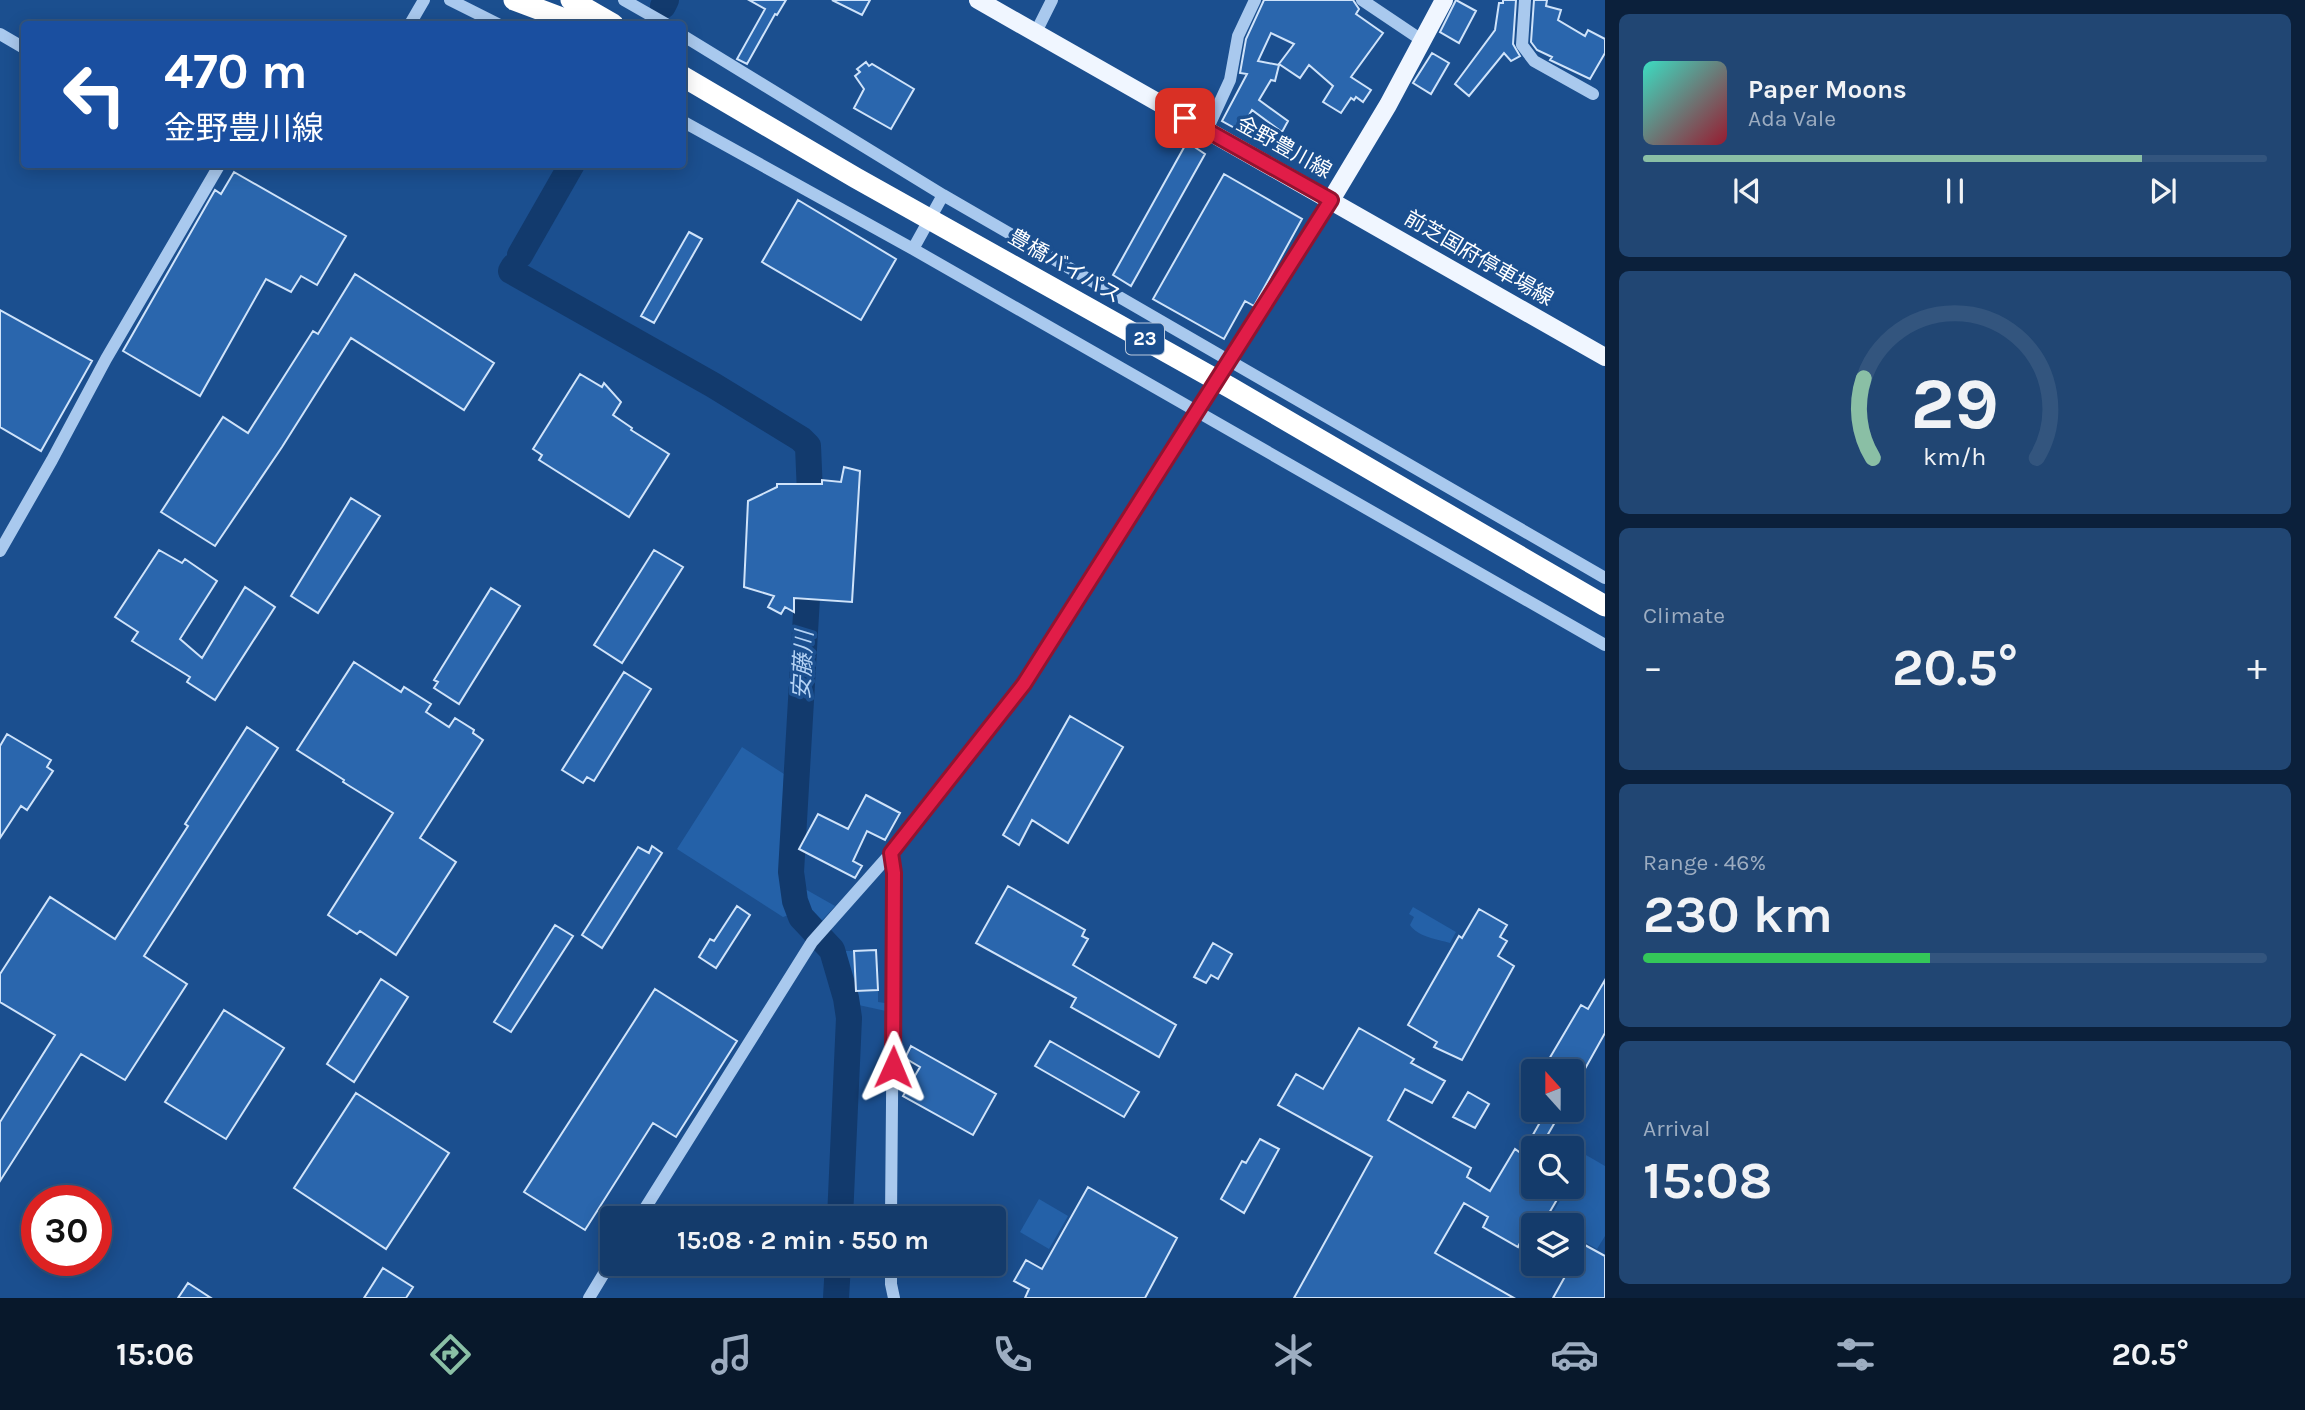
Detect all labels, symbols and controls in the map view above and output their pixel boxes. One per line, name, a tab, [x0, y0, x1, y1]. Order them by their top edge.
text: 470 m	[164, 43, 307, 100]
icon: left	[49, 49, 140, 140]
text: Paper Moons	[1748, 74, 1907, 105]
pin	[1155, 88, 1215, 148]
icon: arrive	[1166, 99, 1204, 137]
text: Ada Vale	[1748, 105, 1836, 132]
text: 金野豊川線	[164, 110, 324, 147]
street label: 金野豊川線	[1232, 111, 1336, 183]
icon: previous	[1728, 172, 1766, 210]
icon: pause	[1936, 172, 1974, 210]
icon: next	[2144, 172, 2182, 210]
street label: 前芝国府停車場線	[1400, 206, 1558, 310]
street label: 豊橋バイパス	[1005, 224, 1125, 308]
road number: 23	[1126, 324, 1164, 354]
text: 29	[1911, 362, 1999, 447]
text: km/h	[1923, 442, 1987, 471]
text: Climate	[1643, 602, 1725, 629]
water label: 安藤川	[788, 627, 818, 700]
text: 20.5°	[1892, 637, 2018, 698]
text: −	[1643, 645, 1663, 690]
text: +	[2247, 645, 2267, 690]
text: Range · 46%	[1643, 849, 1766, 876]
text: 230 km	[1643, 884, 1833, 945]
position arrow	[856, 1030, 930, 1104]
north arrow	[1521, 1059, 1584, 1122]
map controls	[1521, 1059, 1584, 1276]
text: Arrival	[1643, 1115, 1710, 1142]
button: search	[1521, 1136, 1584, 1199]
text: 15:08	[1643, 1150, 1772, 1211]
speed limit sign: 30	[21, 1185, 112, 1276]
button: layers	[1521, 1213, 1584, 1276]
text: 15:08 · 2 min · 550 m	[677, 1225, 929, 1256]
icon: directions	[426, 1330, 475, 1379]
icon: music	[707, 1330, 756, 1379]
icon: phone	[988, 1330, 1037, 1379]
icon: climate	[1269, 1330, 1318, 1379]
icon: car	[1550, 1330, 1599, 1379]
icon: filters	[1831, 1330, 1880, 1379]
text: 15:06	[116, 1336, 194, 1373]
text: 20.5°	[2112, 1336, 2189, 1373]

